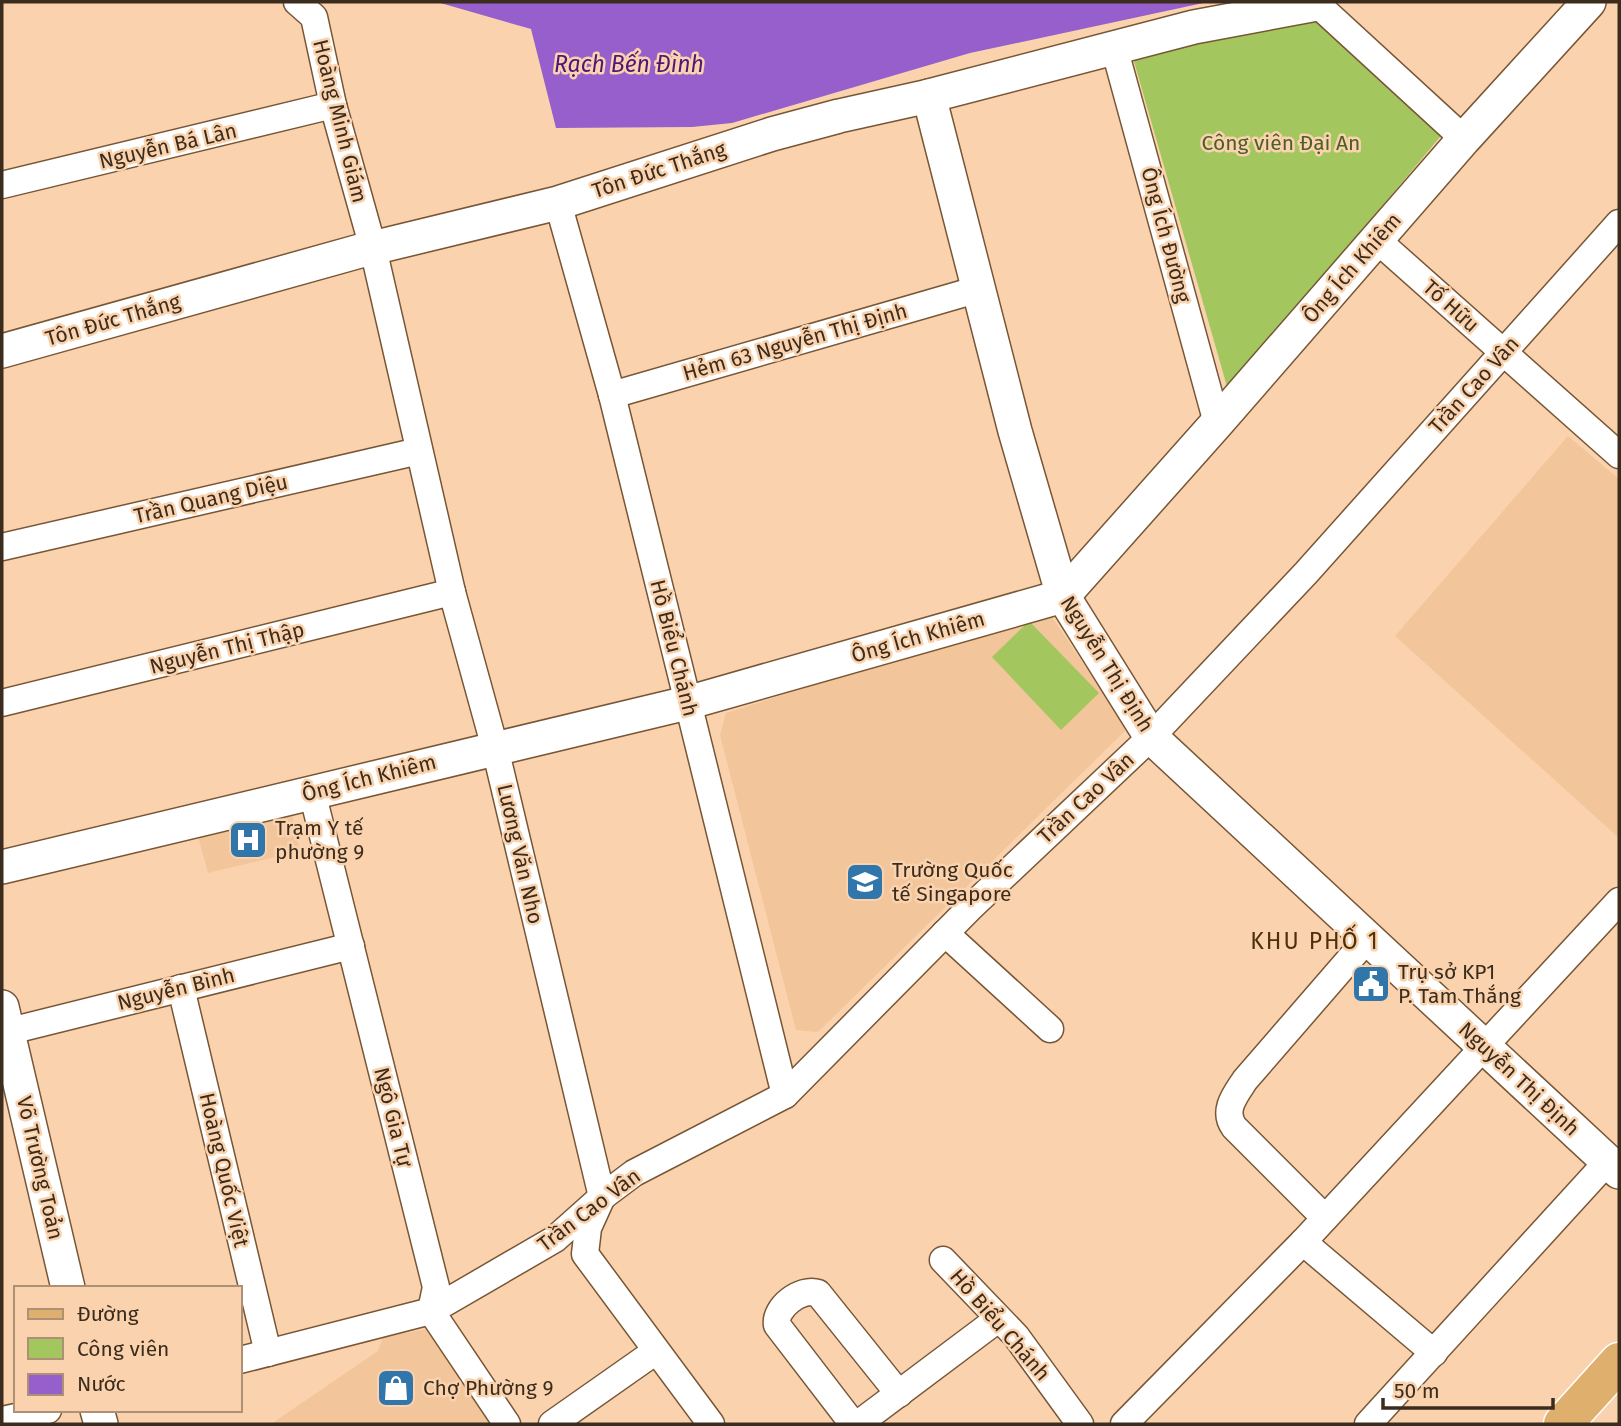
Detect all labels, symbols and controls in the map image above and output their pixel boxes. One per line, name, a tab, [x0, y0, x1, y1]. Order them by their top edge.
street label: Hoàng Minh Giám	[307, 37, 373, 205]
water label: Rạch Bến Đình	[554, 50, 704, 78]
street label: Nguyễn Bá Lân	[97, 118, 239, 174]
park label: Công viên Đại An	[1202, 130, 1360, 156]
street label: Tôn Đức Thắng	[589, 136, 729, 204]
street label: Ông Ích Đường	[1135, 164, 1197, 306]
street label: Ông Ích Khiêm	[1297, 208, 1407, 328]
street label: Tố Hữu	[1418, 274, 1484, 338]
street label: Tôn Đức Thắng	[42, 288, 184, 352]
street label: Hẻm 63 Nguyễn Thị Định	[680, 298, 910, 386]
street label: Trần Cao Vân	[1423, 331, 1525, 439]
street label: Trần Quang Diệu	[132, 469, 290, 529]
street label: Hồ Biểu Chánh	[644, 577, 705, 719]
street label: Nguyễn Thị Định	[1055, 591, 1159, 737]
street label: Ông Ích Khiêm	[848, 606, 988, 668]
street label: Nguyễn Thị Thập	[147, 616, 307, 680]
street label: Trần Cao Vân	[1032, 747, 1140, 849]
street label: Ông Ích Khiêm	[299, 749, 439, 807]
street label: Lương Văn Nho	[491, 782, 549, 926]
place label: Trạm Y tế phường 9	[275, 815, 364, 865]
hospital icon: Trạm Y tế phường 9	[227, 819, 269, 861]
place label: Trường Quốc tế Singapore	[892, 857, 1013, 907]
school or university icon: Trường Quốc tế Singapore	[844, 861, 886, 903]
district label: KHU PHỐ 1	[1250, 923, 1380, 955]
place label: Trụ sở KP1 P. Tam Thắng	[1398, 959, 1521, 1009]
street label: Nguyễn Bình	[115, 962, 237, 1016]
public building icon: Trụ sở KP1 P. Tam Thắng	[1350, 963, 1392, 1005]
street label: Nguyễn Thị Định	[1453, 1016, 1585, 1142]
street label: Ngô Gia Tự	[368, 1065, 418, 1170]
street label: Hoàng Quốc Việt	[194, 1090, 255, 1250]
street label: Võ Trường Toản	[11, 1094, 69, 1242]
street label: Trần Cao Vân	[532, 1163, 646, 1257]
street label: Hồ Biểu Chánh	[944, 1263, 1056, 1386]
legend	[14, 1286, 242, 1412]
text: Đường	[77, 1301, 139, 1327]
text: Công viên	[77, 1336, 169, 1362]
scale bar	[1383, 1366, 1553, 1410]
shop icon: Chợ Phường 9	[375, 1367, 417, 1409]
text: Nước	[77, 1371, 126, 1397]
place label: Chợ Phường 9	[423, 1375, 554, 1401]
text: 50 m	[1394, 1378, 1440, 1404]

